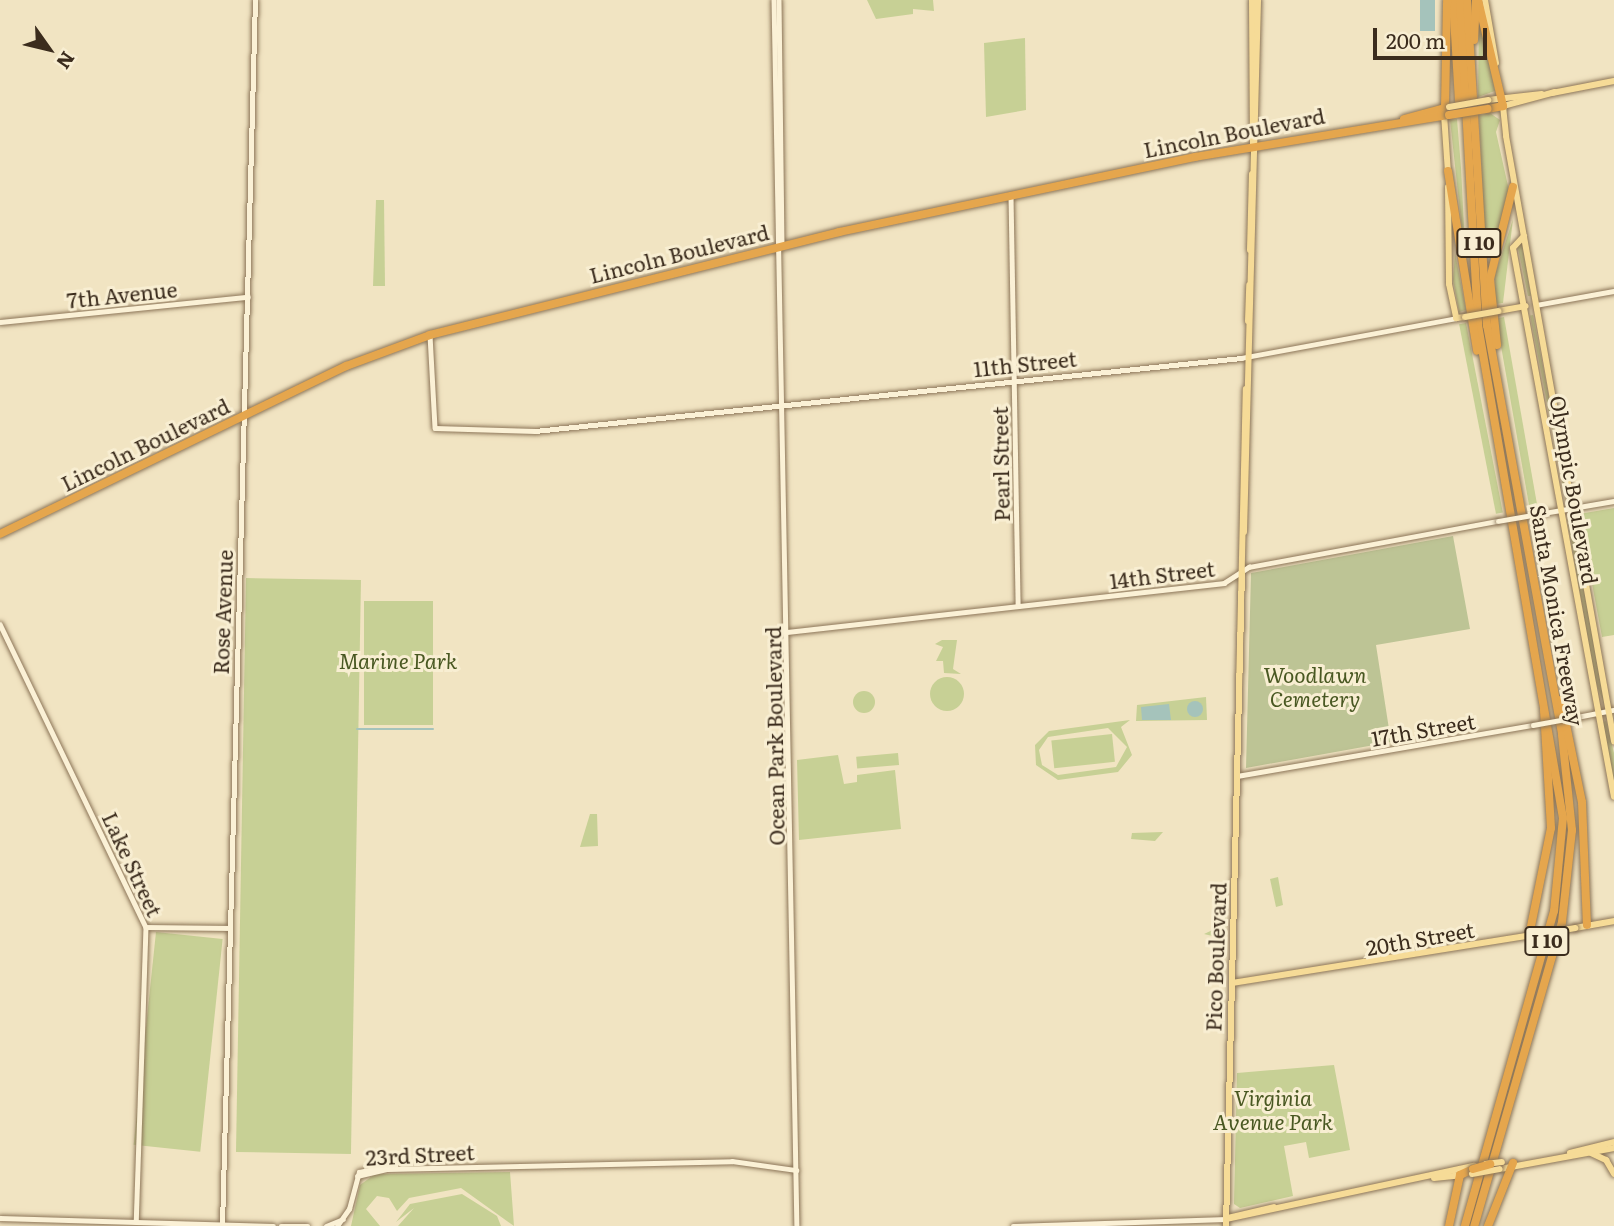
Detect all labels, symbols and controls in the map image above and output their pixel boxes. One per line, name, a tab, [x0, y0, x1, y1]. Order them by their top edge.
north arrow	[14, 14, 84, 84]
scale bar	[1376, 14, 1490, 58]
text: 200 m	[1386, 24, 1446, 55]
text: N	[50, 46, 82, 75]
street label: Lincoln Boulevard	[1141, 102, 1327, 162]
street label: Lincoln Boulevard	[587, 219, 771, 287]
road number: I 10	[1456, 228, 1502, 258]
street label: 7th Avenue	[66, 276, 178, 312]
street label: 11th Street	[972, 345, 1078, 381]
street label: Lincoln Boulevard	[57, 392, 233, 496]
street label: Olympic Boulevard	[1546, 393, 1604, 587]
street label: Pearl Street	[986, 406, 1014, 522]
street label: Santa Monica Freeway	[1526, 502, 1590, 728]
street label: Rose Avenue	[207, 549, 237, 675]
street label: 14th Street	[1108, 555, 1216, 593]
street label: Ocean Park Boulevard	[759, 626, 789, 846]
park label: Marine Park	[339, 647, 457, 673]
park label: Woodlawn Cemetery	[1263, 661, 1367, 711]
street label: 17th Street	[1369, 707, 1477, 751]
street label: Lake Street	[98, 808, 168, 920]
street label: Pico Boulevard	[1200, 882, 1230, 1032]
street label: 20th Street	[1364, 916, 1476, 960]
road number: I 10	[1524, 925, 1570, 956]
park label: Virginia Avenue Park	[1213, 1084, 1333, 1134]
street label: 23rd Street	[365, 1139, 475, 1169]

